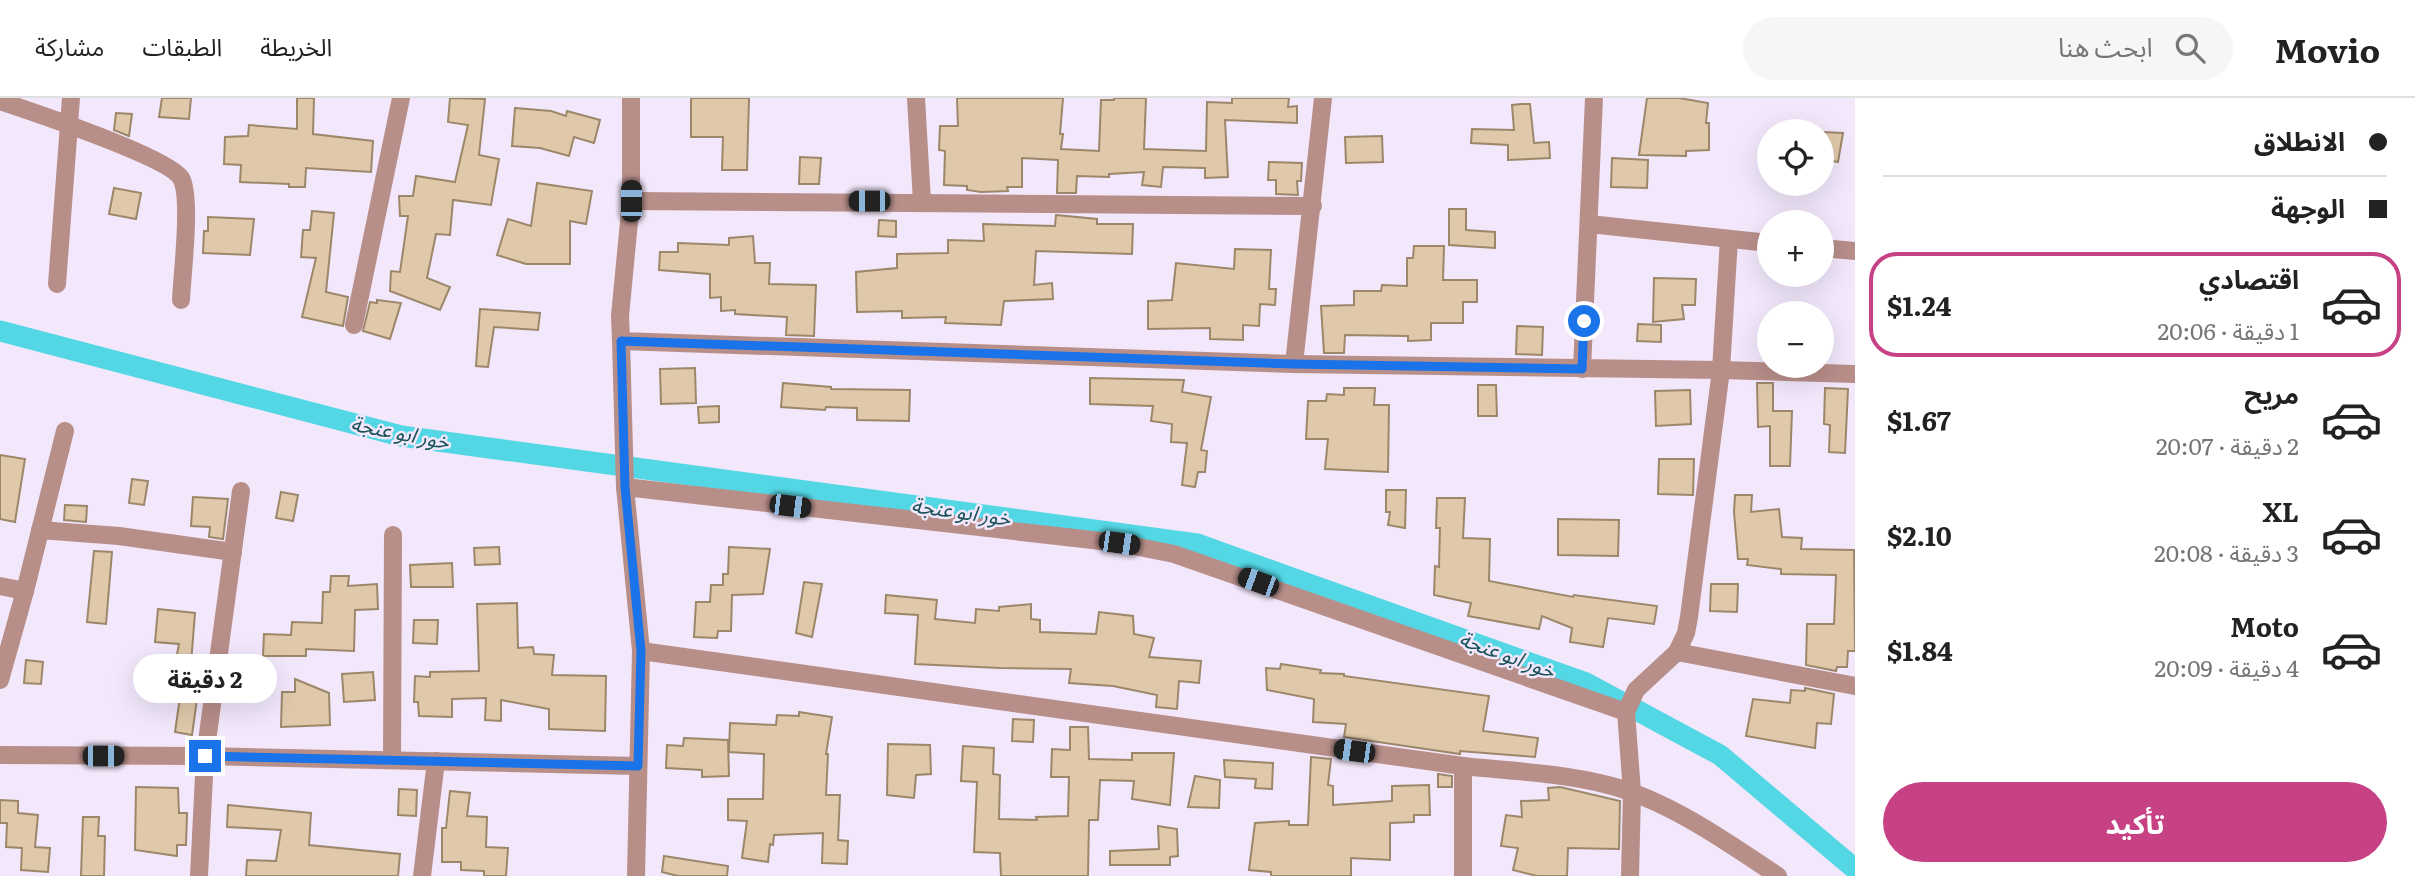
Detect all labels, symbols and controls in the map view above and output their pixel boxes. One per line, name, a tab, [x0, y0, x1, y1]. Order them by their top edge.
search box	[1743, 17, 2233, 80]
text: Movio	[2275, 24, 2380, 73]
text: ابحث هنا	[2058, 26, 2153, 65]
text: مشاركة	[35, 28, 104, 63]
text: الطبقات	[142, 28, 222, 63]
text: الخريطة	[260, 28, 332, 63]
icon: search	[2171, 29, 2209, 67]
map controls	[1757, 119, 1834, 378]
button: locate	[1757, 119, 1834, 196]
text: الانطلاق	[2254, 120, 2345, 159]
car	[621, 180, 642, 222]
text: الوجهة	[2271, 187, 2345, 226]
car	[849, 191, 891, 212]
button: +	[1757, 210, 1834, 287]
text: اقتصادي	[2199, 258, 2299, 297]
icon: car	[2320, 273, 2383, 336]
text: $1.24	[1887, 285, 1951, 324]
button: −	[1757, 301, 1834, 378]
route start	[1568, 305, 1600, 337]
text: 1 دقيقة · 20:06	[2158, 313, 2299, 347]
text: مريح	[2244, 373, 2299, 412]
icon: car	[2320, 388, 2383, 451]
text: $1.67	[1887, 400, 1951, 439]
water label: خور ابو عنجة	[348, 406, 453, 455]
text: 2 دقيقة · 20:07	[2156, 428, 2299, 462]
water label: خور ابو عنجة	[910, 487, 1014, 532]
text: XL	[2262, 491, 2299, 530]
car	[768, 493, 813, 519]
icon: car	[2320, 503, 2383, 566]
text: $2.10	[1887, 515, 1952, 554]
car	[1097, 530, 1142, 556]
text: 3 دقيقة · 20:08	[2154, 535, 2299, 569]
car	[1235, 565, 1282, 599]
text: Moto	[2230, 606, 2299, 645]
icon: car	[2320, 618, 2383, 681]
water label: خور ابو عنجة	[1456, 621, 1561, 685]
text: $1.84	[1887, 630, 1953, 669]
text: 4 دقيقة · 20:09	[2155, 650, 2299, 684]
callout: 2 دقيقة	[133, 654, 277, 704]
text: 2 دقيقة	[168, 661, 242, 695]
car	[1332, 738, 1377, 764]
route end	[189, 740, 221, 772]
car	[83, 746, 125, 767]
button: تأكيد	[1883, 782, 2387, 862]

